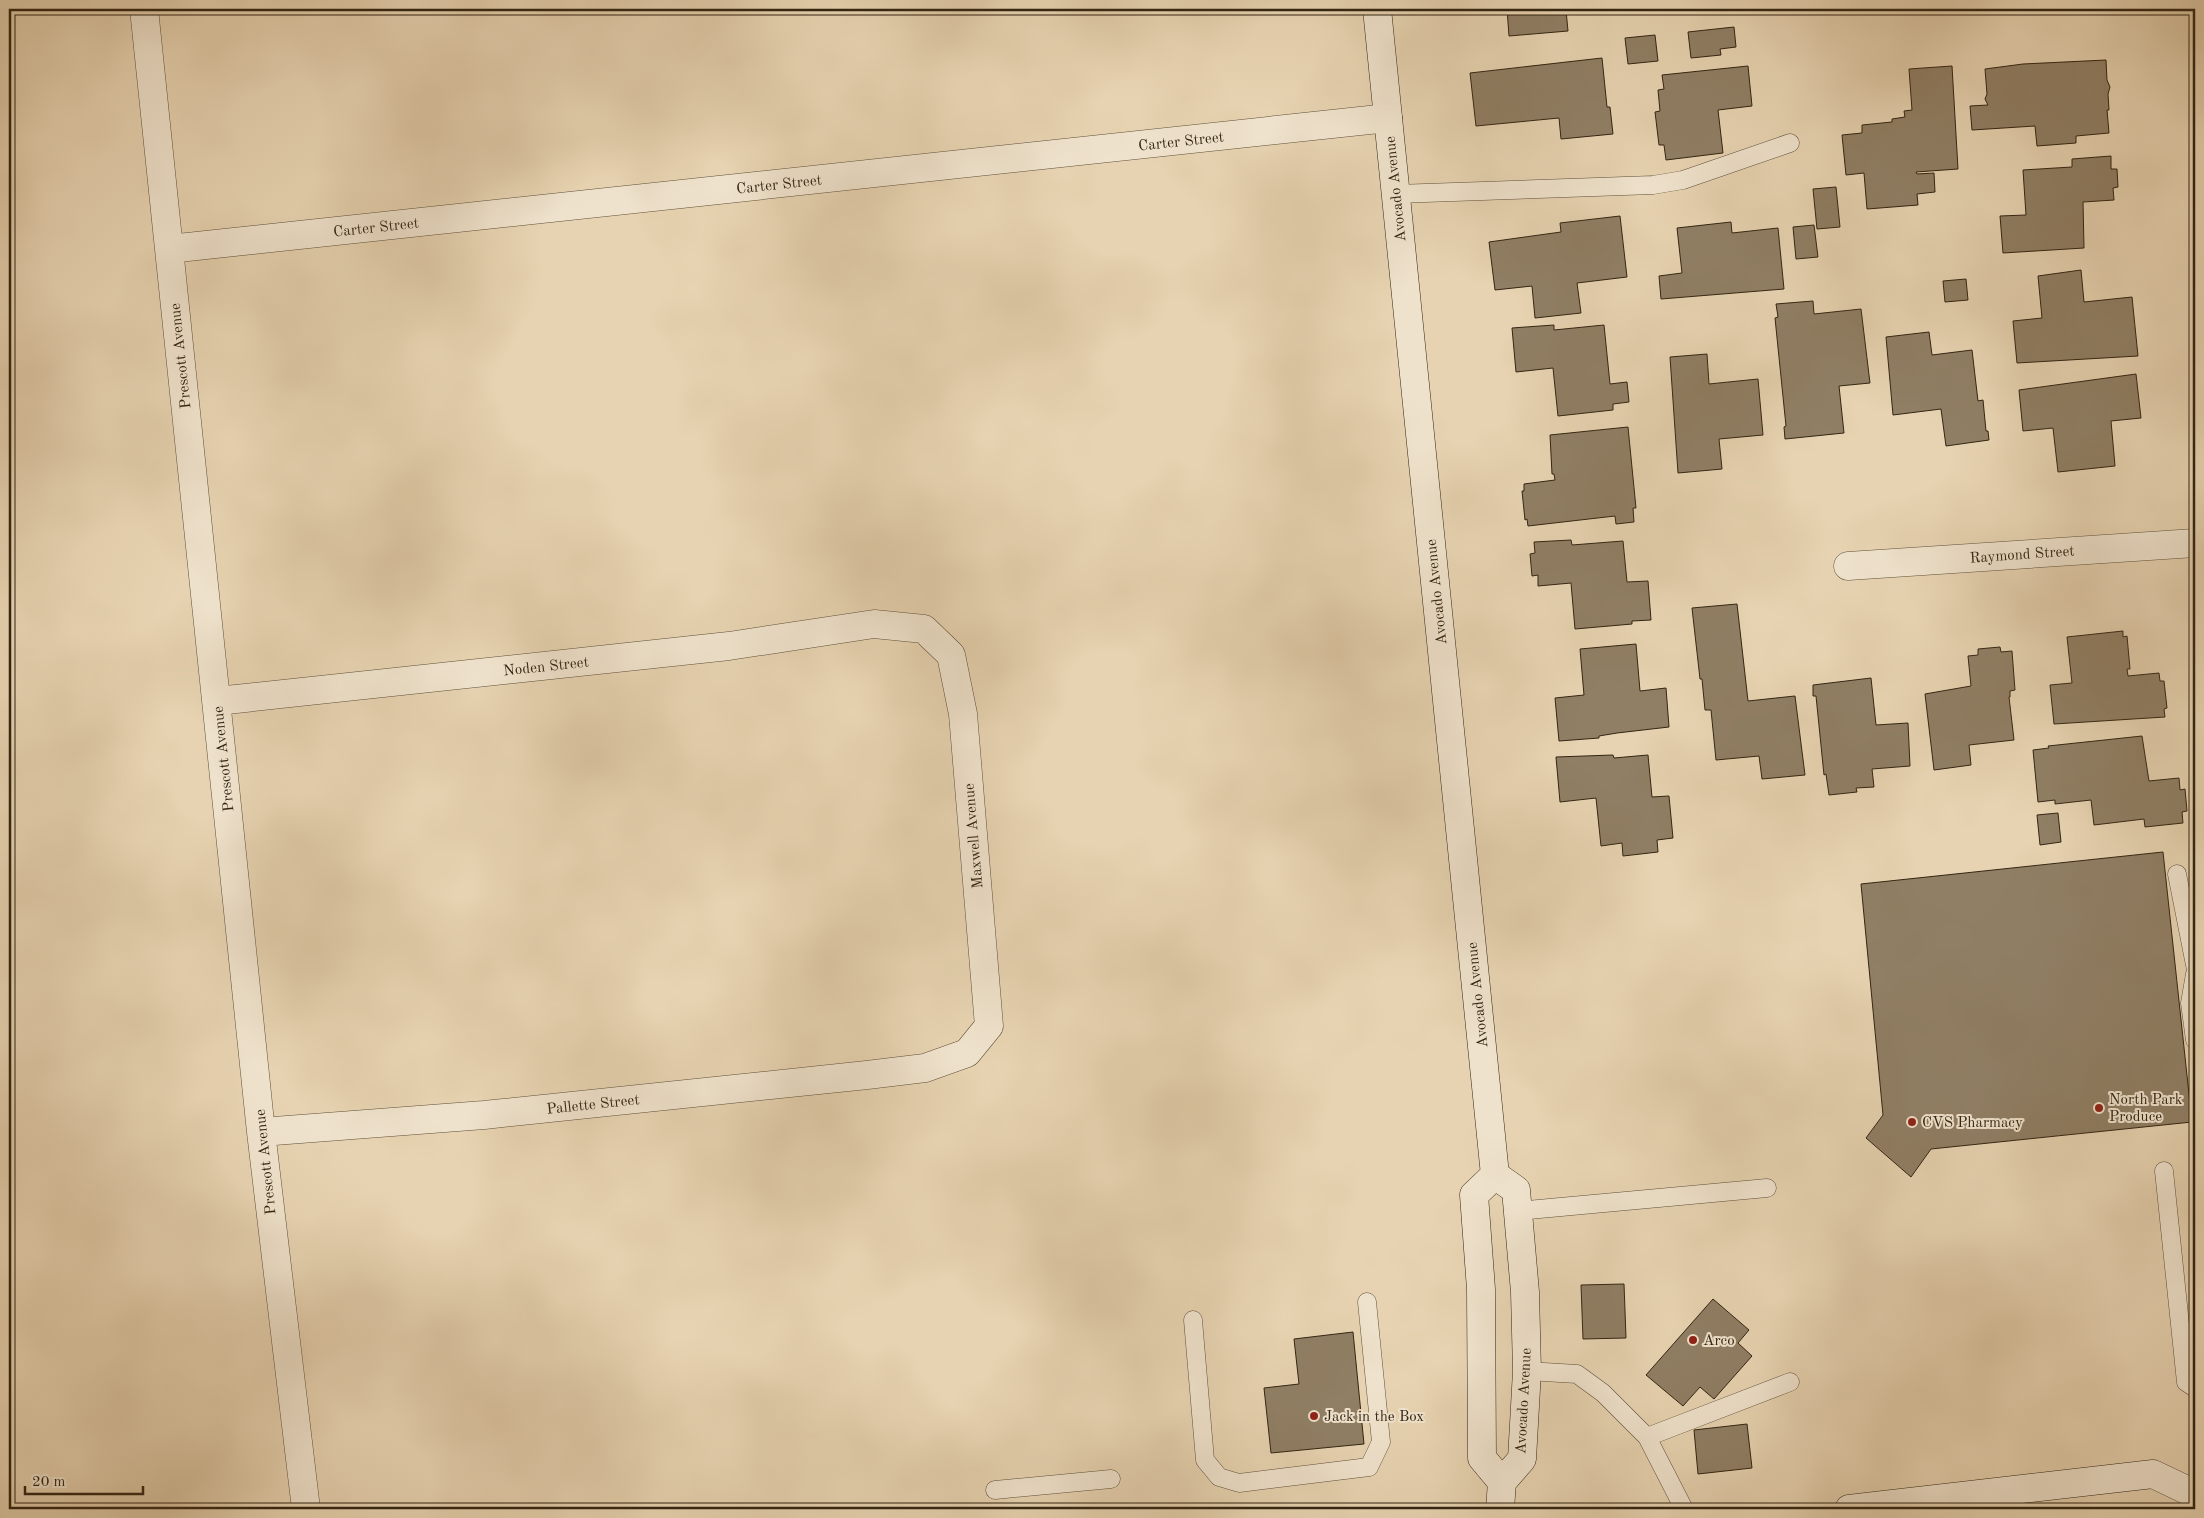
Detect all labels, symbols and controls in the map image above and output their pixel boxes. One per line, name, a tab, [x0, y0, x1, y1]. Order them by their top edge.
street label: Carter Street	[1138, 131, 1225, 154]
street label: Avocado Avenue	[1383, 135, 1410, 242]
street label: Carter Street	[736, 174, 823, 197]
street label: Carter Street	[333, 217, 420, 240]
street label: Prescott Avenue	[168, 302, 194, 409]
street label: Avocado Avenue	[1424, 538, 1451, 645]
street label: Raymond Street	[1969, 544, 2075, 567]
street label: Noden Street	[503, 656, 590, 679]
street label: Prescott Avenue	[211, 705, 237, 812]
street label: Maxwell Avenue	[962, 783, 987, 889]
street label: Avocado Avenue	[1465, 941, 1492, 1048]
street label: Pallette Street	[546, 1093, 640, 1118]
place label: North Park Produce	[2109, 1093, 2183, 1125]
marker: North Park Produce	[2093, 1102, 2105, 1114]
street label: Prescott Avenue	[253, 1108, 279, 1215]
marker: CVS Pharmacy	[1906, 1116, 1918, 1128]
place label: CVS Pharmacy	[1922, 1116, 2023, 1131]
marker: Arco	[1687, 1334, 1699, 1346]
place label: Arco	[1703, 1334, 1735, 1349]
street label: Avocado Avenue	[1514, 1348, 1535, 1455]
marker: Jack in the Box	[1308, 1410, 1320, 1422]
place label: Jack in the Box	[1324, 1410, 1424, 1425]
scale bar	[25, 1463, 142, 1495]
text: 20 m	[32, 1475, 66, 1490]

